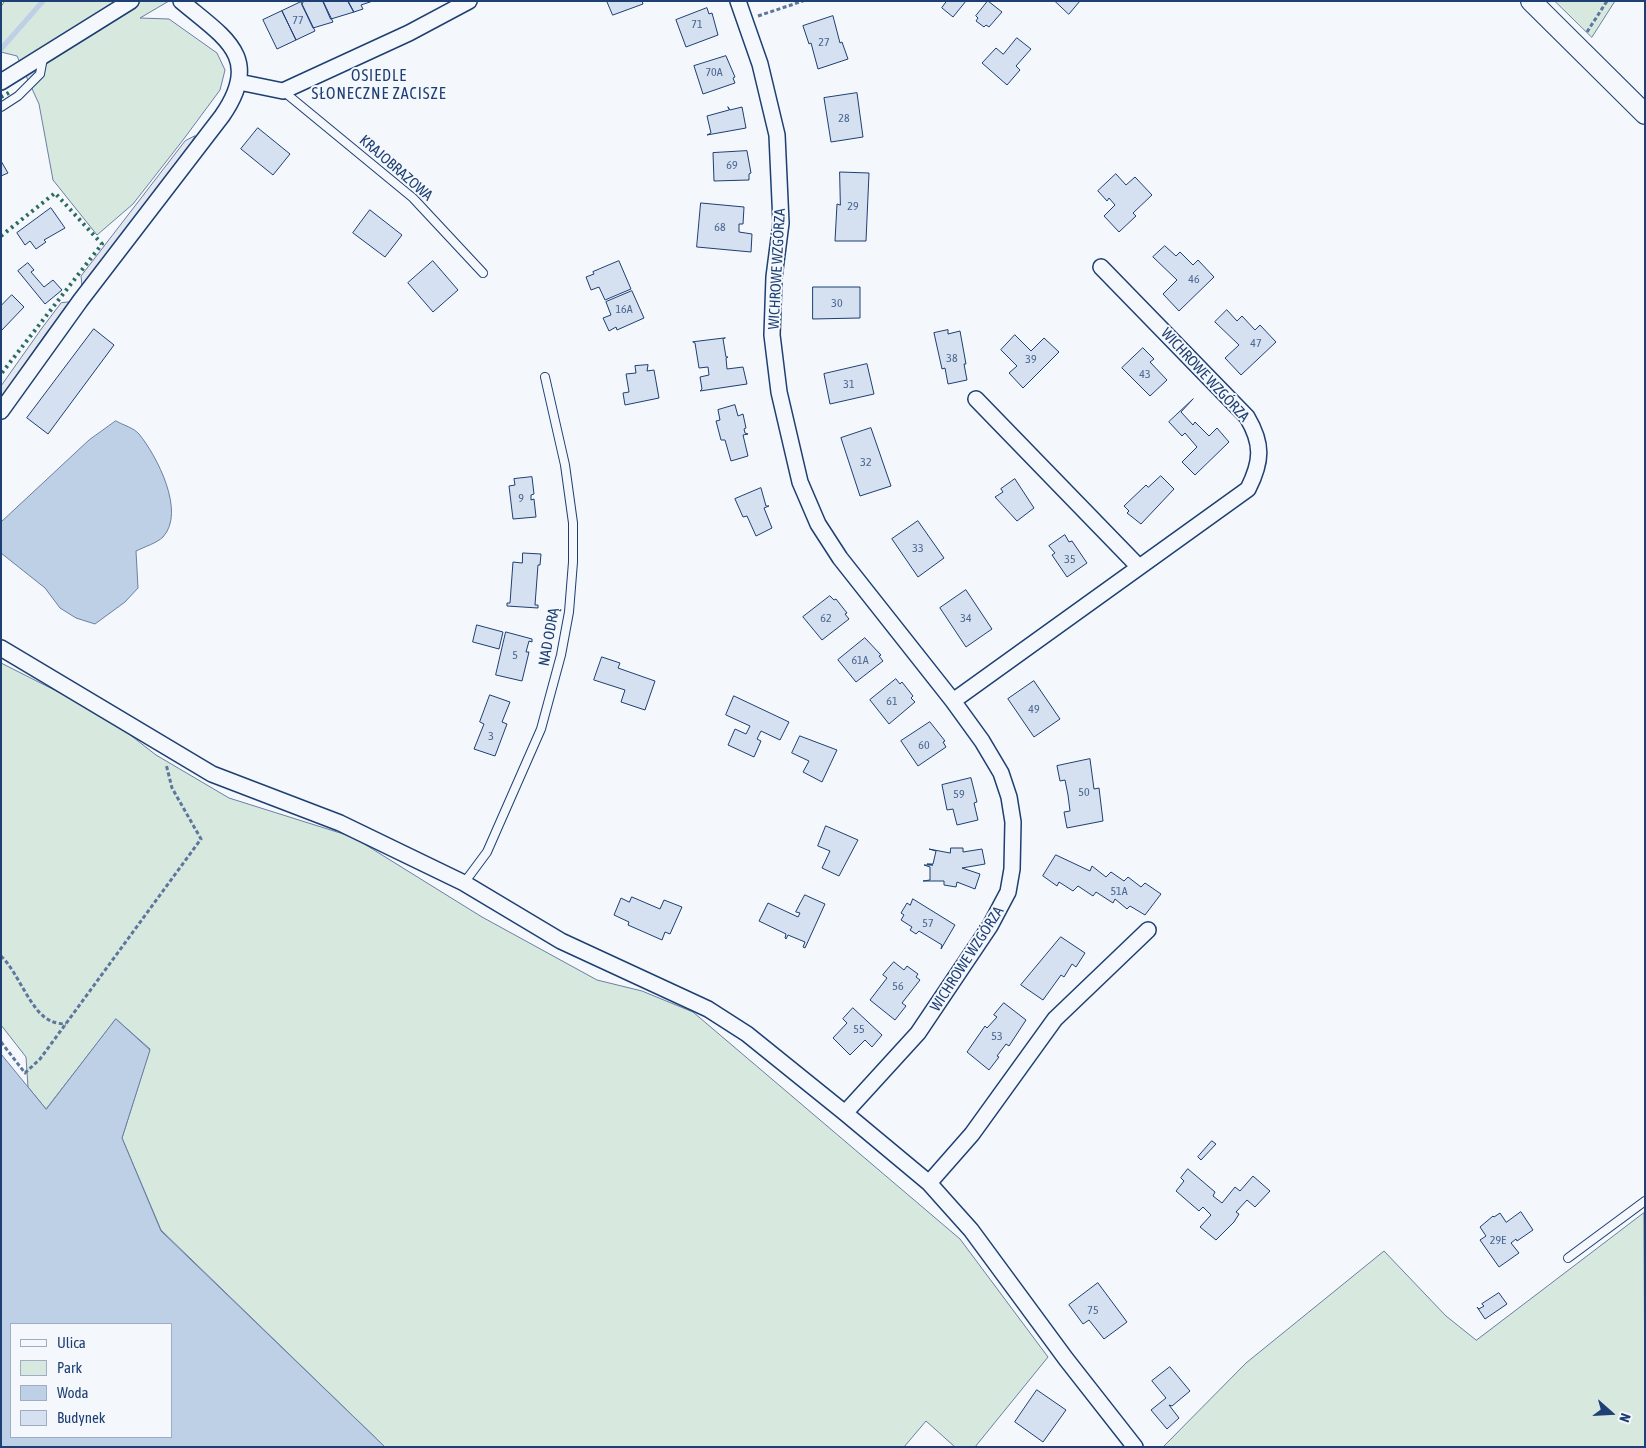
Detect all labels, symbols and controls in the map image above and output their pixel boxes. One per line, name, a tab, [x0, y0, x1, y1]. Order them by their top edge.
house number: 77	[292, 13, 304, 27]
house number: 71	[691, 17, 703, 31]
house number: 27	[818, 35, 830, 49]
house number: 70A	[705, 65, 723, 79]
district label: OSIEDLE SŁONECZNE ZACISZE	[309, 66, 449, 104]
house number: 28	[838, 111, 850, 125]
street label: KRAJOBRAZOWA	[356, 131, 436, 205]
house number: 69	[726, 158, 738, 172]
house number: 29	[847, 199, 859, 213]
street label: WICHROWE WZGÓRZA	[765, 208, 789, 330]
house number: 68	[714, 220, 726, 234]
house number: 46	[1188, 272, 1200, 286]
house number: 30	[831, 296, 843, 310]
house number: 16A	[615, 302, 633, 316]
street label: WICHROWE WZGÓRZA	[1157, 324, 1253, 426]
house number: 47	[1250, 336, 1262, 350]
house number: 38	[946, 351, 958, 365]
house number: 39	[1025, 352, 1037, 366]
house number: 43	[1139, 367, 1151, 381]
house number: 31	[843, 377, 855, 391]
house number: 32	[860, 455, 872, 469]
house number: 9	[518, 491, 524, 505]
house number: 33	[912, 541, 924, 555]
house number: 35	[1064, 552, 1076, 566]
street label: NAD ODRĄ	[535, 607, 563, 667]
house number: 62	[820, 611, 832, 625]
house number: 34	[960, 611, 972, 625]
house number: 5	[512, 648, 518, 662]
house number: 61A	[851, 653, 869, 667]
house number: 61	[886, 694, 898, 708]
house number: 49	[1028, 702, 1040, 716]
house number: 3	[488, 729, 494, 743]
house number: 60	[918, 738, 930, 752]
house number: 50	[1078, 785, 1090, 799]
house number: 59	[953, 787, 965, 801]
house number: 51A	[1110, 884, 1128, 898]
street label: WICHROWE WZGÓRZA	[926, 903, 1008, 1015]
house number: 57	[922, 916, 934, 930]
house number: 56	[892, 979, 904, 993]
house number: 55	[853, 1022, 865, 1036]
house number: 53	[991, 1029, 1003, 1043]
house number: 29E	[1490, 1233, 1506, 1247]
house number: 75	[1087, 1303, 1099, 1317]
legend	[10, 1323, 172, 1438]
text: Ulica	[57, 1334, 86, 1351]
text: Park	[57, 1359, 82, 1376]
text: Woda	[57, 1384, 89, 1401]
north arrow	[1586, 1388, 1636, 1438]
text: Budynek	[57, 1409, 105, 1426]
text: N	[1616, 1411, 1634, 1424]

